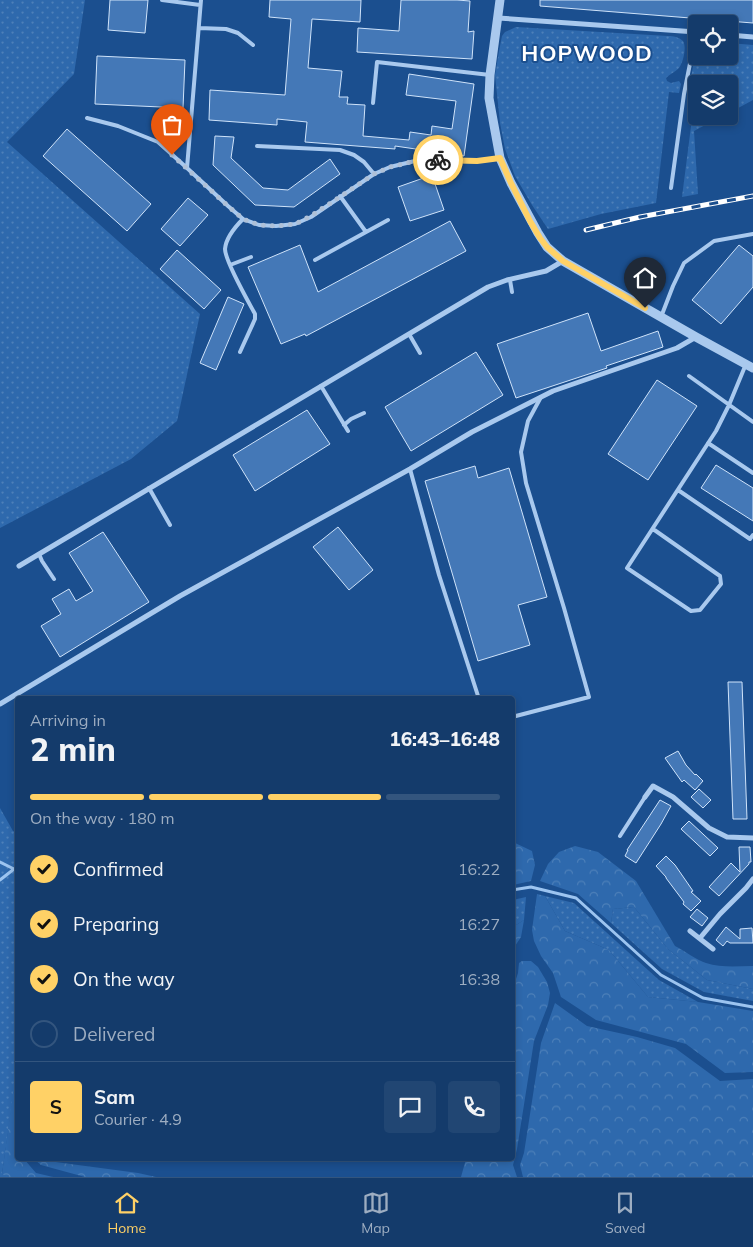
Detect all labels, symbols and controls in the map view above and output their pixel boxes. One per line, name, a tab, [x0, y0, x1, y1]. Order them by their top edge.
map controls	[688, 15, 738, 125]
button: locate	[688, 15, 738, 65]
district label: HOPWOOD	[521, 39, 653, 67]
button: layers	[688, 75, 738, 125]
pin	[151, 104, 193, 155]
icon: bag	[158, 111, 186, 139]
courier	[413, 135, 463, 185]
icon: bike	[424, 146, 452, 174]
pin	[624, 257, 666, 308]
icon: home	[631, 264, 659, 292]
text: Arriving in	[30, 710, 106, 730]
text: 16:43–16:48	[389, 727, 500, 751]
text: 2 min	[30, 729, 116, 769]
text: On the way · 180 m	[30, 808, 175, 828]
icon: check	[30, 855, 58, 883]
text: Confirmed	[73, 857, 164, 881]
text: 16:22	[458, 859, 500, 879]
icon: check	[30, 910, 58, 938]
text: Preparing	[73, 912, 159, 936]
text: 16:27	[458, 914, 500, 934]
icon: check	[30, 965, 58, 993]
text: On the way	[73, 967, 175, 991]
text: 16:38	[458, 969, 500, 989]
text: Delivered	[73, 1022, 155, 1046]
button: chat	[384, 1081, 436, 1133]
button: phone	[448, 1081, 500, 1133]
text: Sam	[94, 1085, 135, 1109]
text: S	[50, 1095, 62, 1119]
text: Courier · 4.9	[94, 1109, 182, 1129]
tab: Home	[108, 1189, 146, 1237]
tab: Map	[361, 1189, 390, 1237]
tab: Saved	[605, 1189, 645, 1237]

